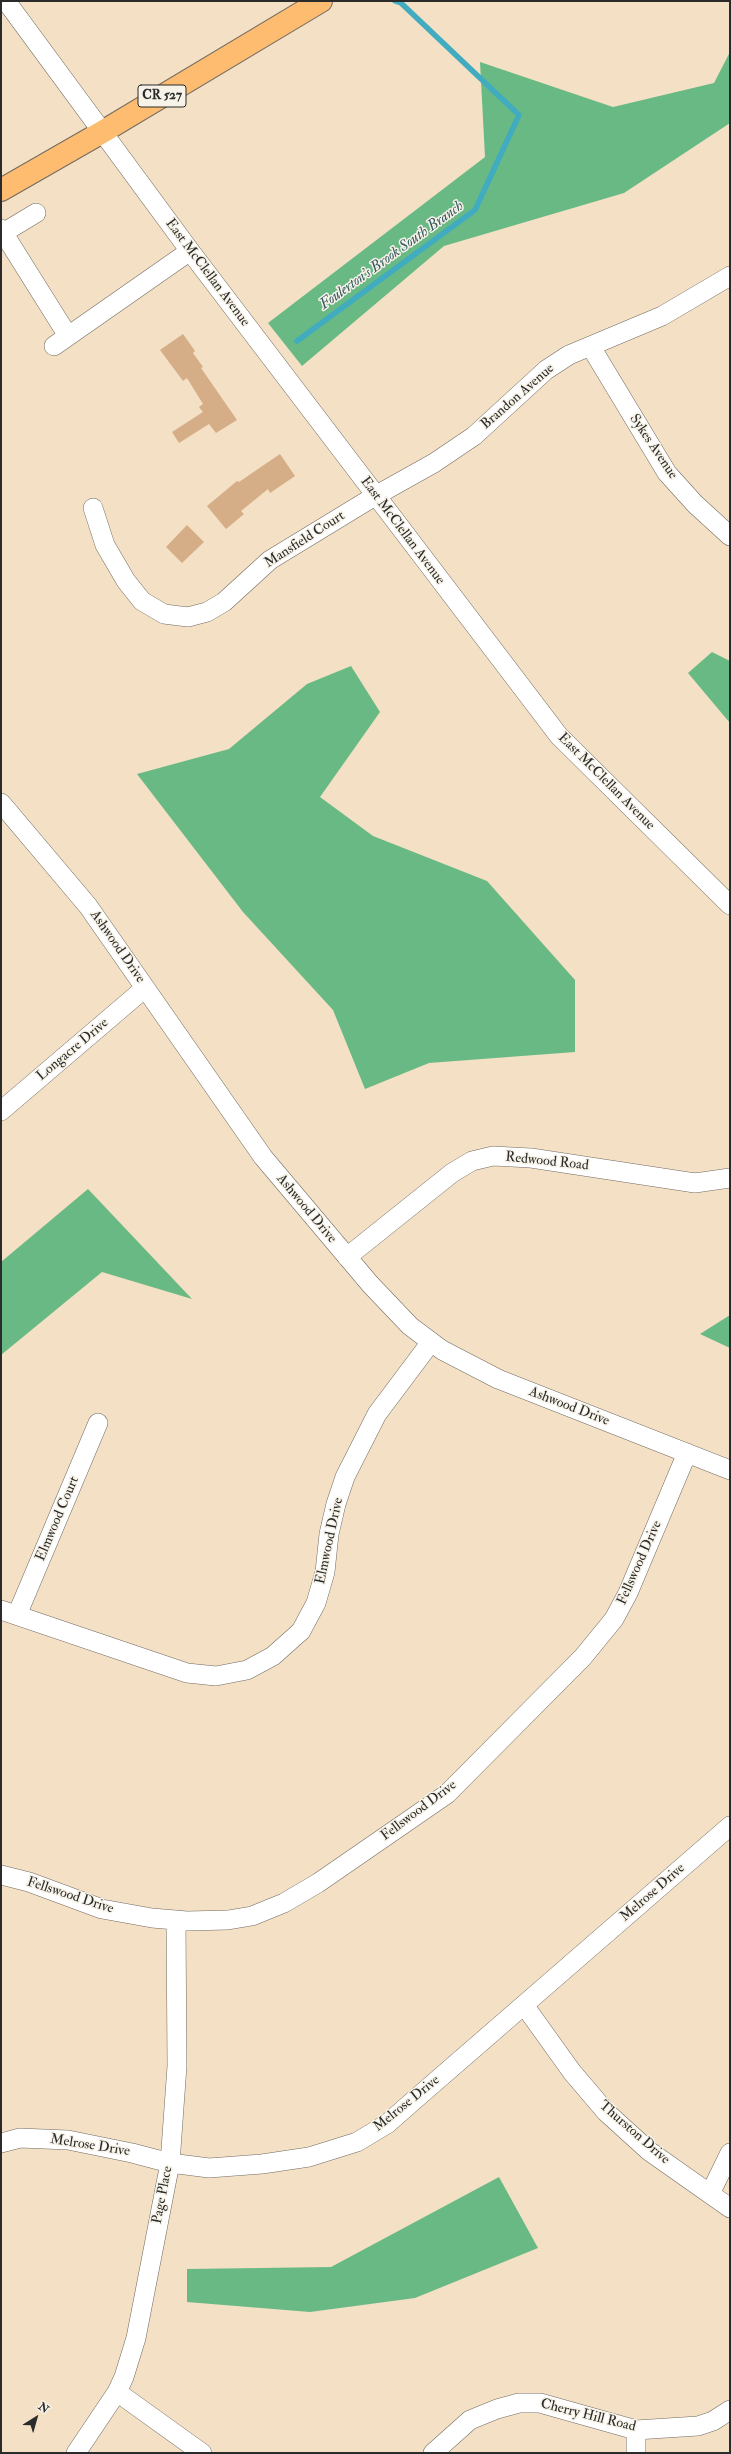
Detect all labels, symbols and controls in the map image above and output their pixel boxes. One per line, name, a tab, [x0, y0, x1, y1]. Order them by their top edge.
road number: CR 527	[138, 85, 186, 107]
water label: Foulerton's Brook South Branch	[316, 198, 468, 314]
street label: East McClellan Avenue	[161, 216, 253, 330]
street label: Brandon Avenue	[478, 361, 558, 433]
street label: Sykes Avenue	[625, 411, 681, 483]
street label: East McClellan Avenue	[356, 474, 448, 588]
street label: Mansfield Court	[262, 508, 348, 572]
street label: East McClellan Avenue	[554, 730, 658, 834]
street label: Ashwood Drive	[86, 907, 148, 987]
street label: Longacre Drive	[34, 1015, 112, 1085]
street label: Redwood Road	[504, 1149, 590, 1175]
street label: Ashwood Drive	[272, 1171, 340, 1247]
street label: Ashwood Drive	[526, 1384, 612, 1430]
street label: Elmwood Court	[33, 1474, 83, 1564]
street label: Elmwood Drive	[313, 1496, 347, 1586]
street label: Fellswood Drive	[614, 1518, 666, 1608]
street label: Fellswood Drive	[378, 1777, 460, 1845]
street label: Melrose Drive	[617, 1860, 689, 1926]
street label: Fellswood Drive	[25, 1874, 115, 1918]
street label: Melrose Drive	[371, 2072, 443, 2136]
street label: Thurston Drive	[595, 2098, 673, 2168]
street label: Melrose Drive	[49, 2131, 131, 2161]
street label: Page Place	[149, 2165, 177, 2225]
street label: Cherry Hill Road	[539, 2396, 637, 2436]
north arrow	[16, 2398, 56, 2438]
text: N	[36, 2400, 51, 2416]

